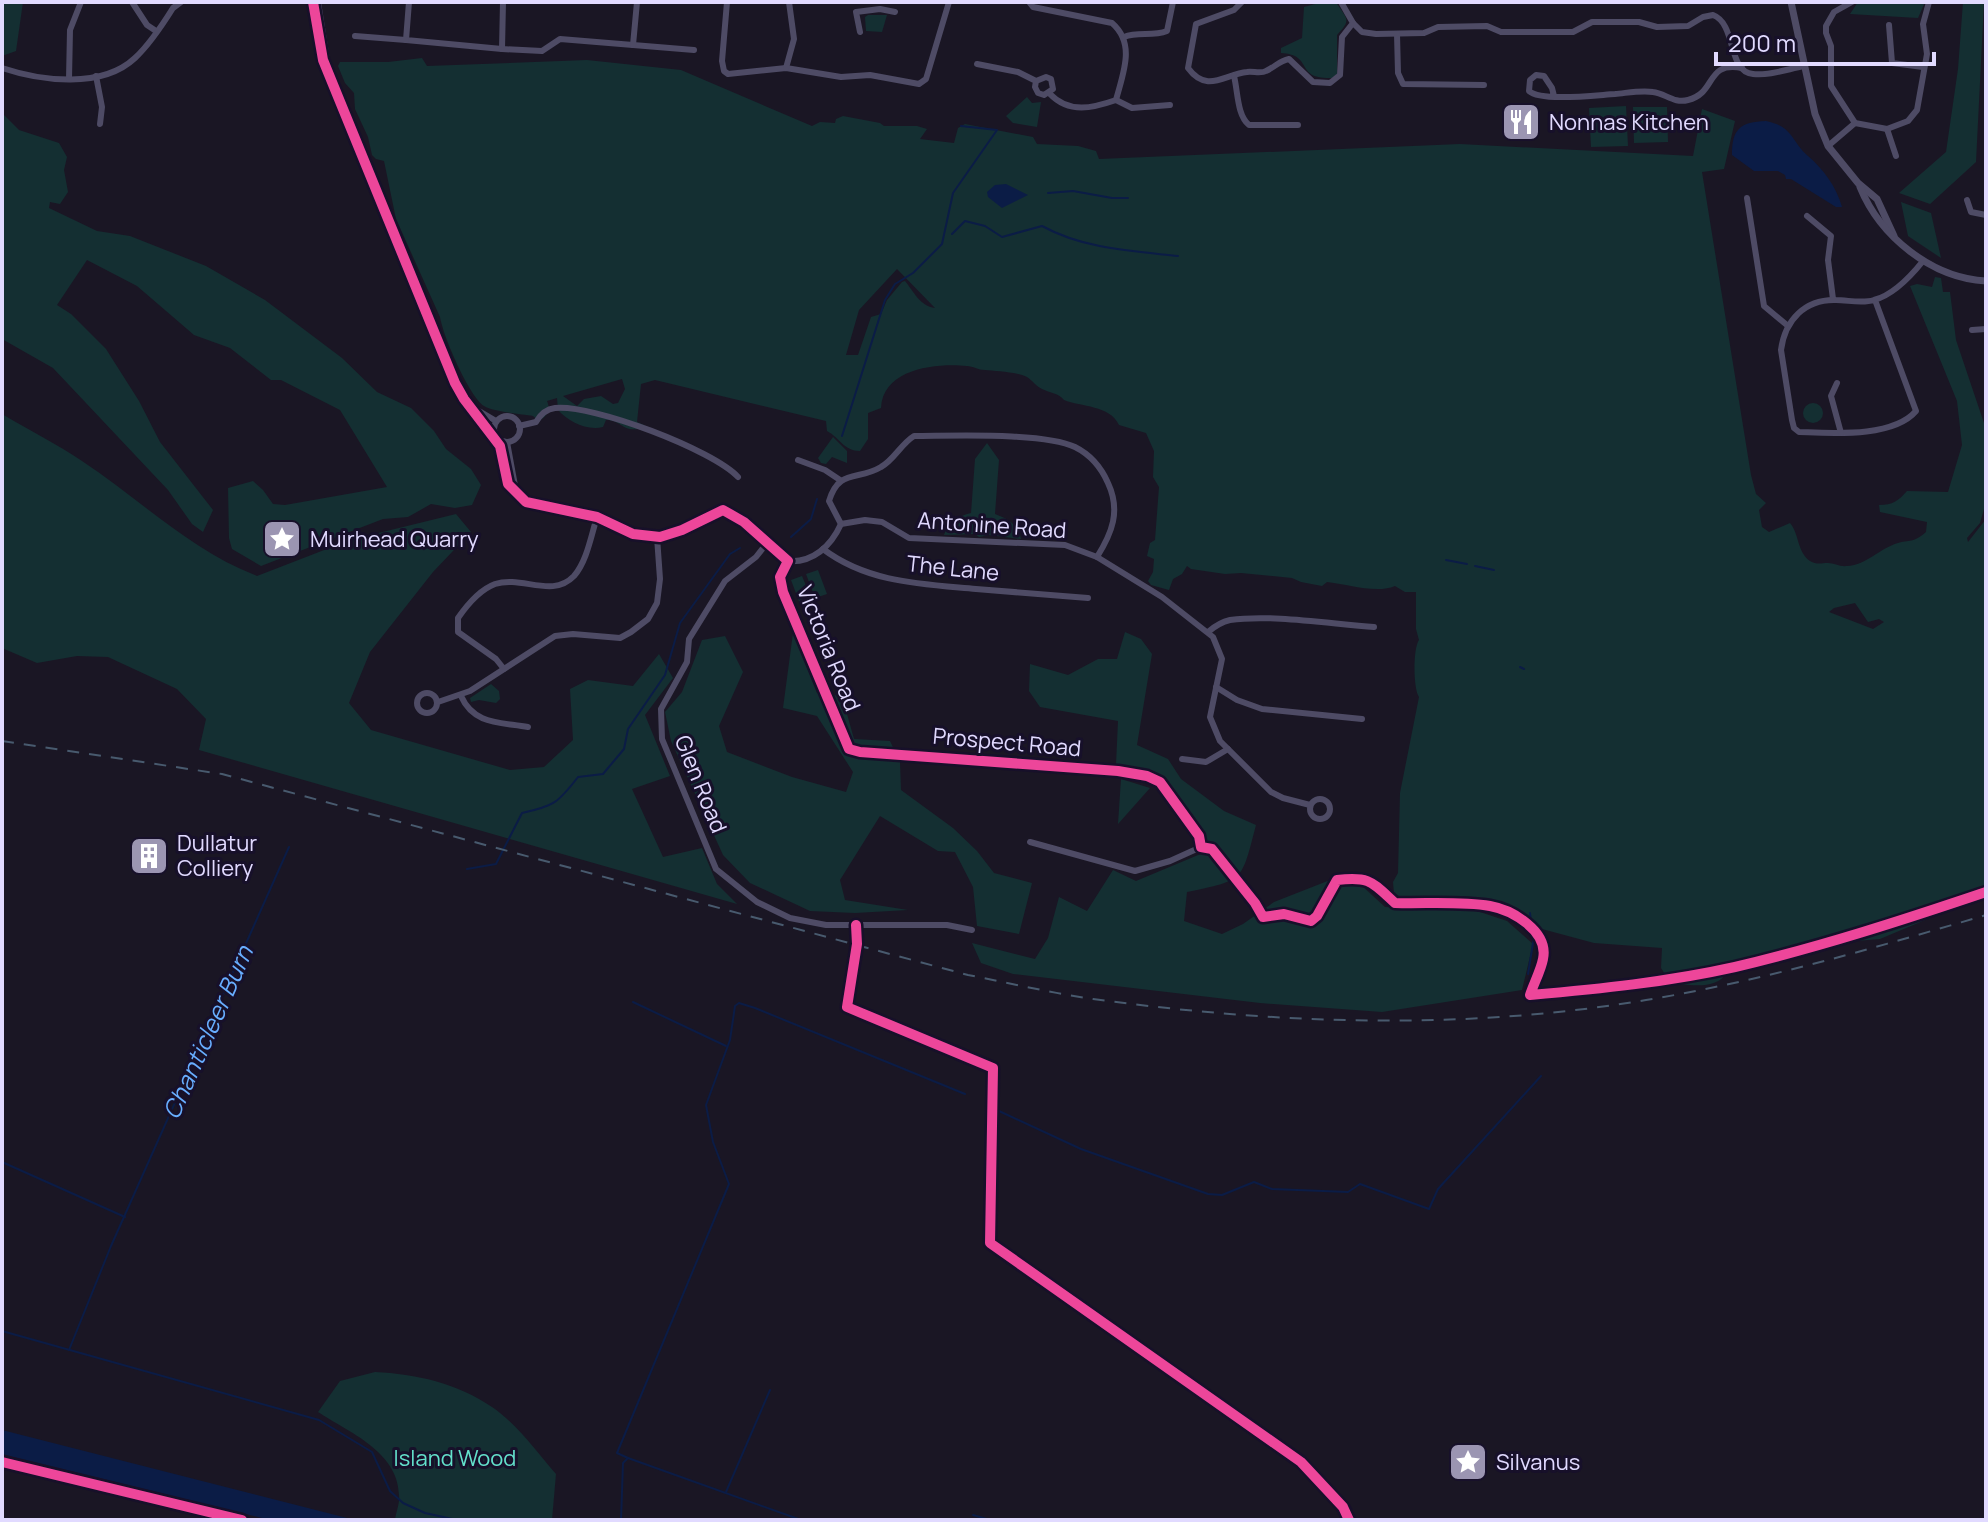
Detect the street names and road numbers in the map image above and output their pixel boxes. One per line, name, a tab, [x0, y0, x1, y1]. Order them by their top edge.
street label: Antonine Road	[917, 505, 1067, 545]
street label: The Lane	[905, 548, 1001, 588]
street label: Victoria Road	[790, 581, 868, 715]
street label: Prospect Road	[932, 721, 1082, 763]
street label: Glen Road	[668, 731, 734, 837]

